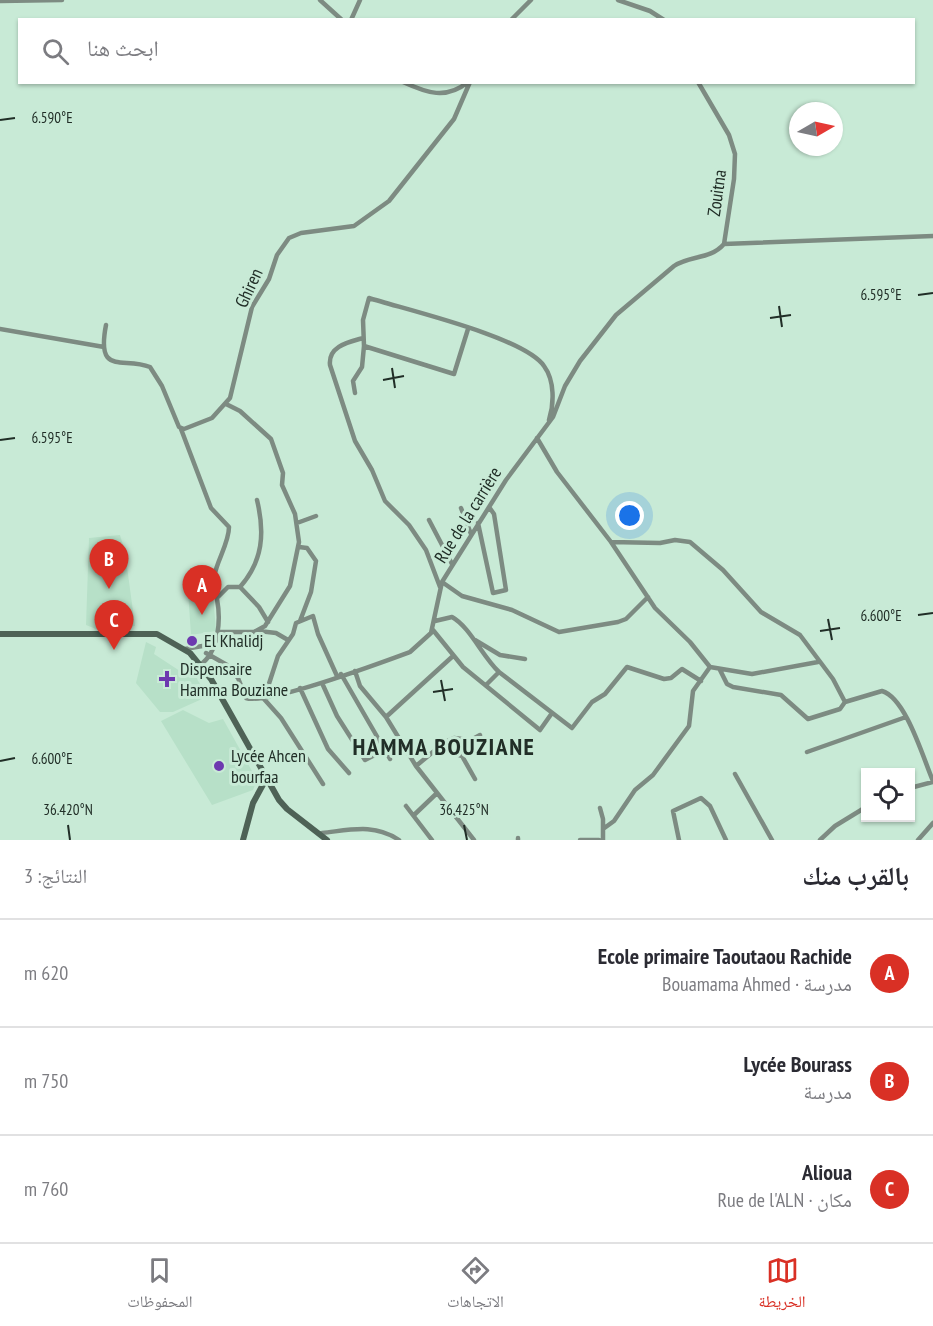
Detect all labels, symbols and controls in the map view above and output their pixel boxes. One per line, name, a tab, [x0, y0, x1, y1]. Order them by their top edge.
search box	[18, 18, 915, 84]
text: ابحث هنا	[87, 34, 159, 62]
icon: search	[39, 35, 72, 68]
north arrow	[789, 102, 843, 156]
text: 6.590°E	[31, 108, 73, 127]
street label: Zouitna	[702, 168, 731, 218]
street label: Ghiren	[229, 264, 268, 311]
text: 6.595°E	[860, 285, 902, 304]
text: 6.595°E	[31, 428, 73, 447]
street label: Rue de la carrière	[429, 462, 506, 567]
your location	[615, 501, 644, 530]
pin: B	[90, 540, 128, 589]
pin: A	[182, 566, 222, 615]
pin: C	[94, 600, 134, 650]
text: 6.600°E	[860, 606, 902, 625]
place label: El Khalidj	[204, 629, 264, 652]
marker: El Khalidj	[185, 634, 199, 648]
place label: Dispensaire Hamma Bouziane	[180, 657, 288, 701]
marker: Dispensaire Hamma Bouziane	[158, 670, 176, 688]
district label: HAMMA BOUZIANE	[353, 731, 535, 762]
place label: Lycée Ahcen bourfaa	[231, 744, 306, 788]
text: 6.600°E	[31, 749, 73, 768]
marker: Lycée Ahcen bourfaa	[212, 759, 226, 773]
map controls	[861, 768, 915, 822]
button: locate	[861, 768, 915, 822]
text: 36.420°N	[43, 800, 93, 819]
text: 36.425°N	[439, 800, 489, 819]
text: بالقرب منك	[802, 859, 909, 892]
text: النتائج: 3	[24, 863, 87, 889]
text: Ecole primaire Taoutaou Rachide	[598, 942, 852, 970]
text: 620 m	[24, 960, 68, 986]
text: A	[884, 960, 895, 986]
text: مدرسة · Bouamama Ahmed	[662, 971, 852, 997]
text: Lycée Bourass	[743, 1050, 852, 1078]
text: 750 m	[24, 1068, 68, 1094]
text: B	[885, 1068, 894, 1094]
text: مدرسة	[803, 1079, 852, 1105]
text: Alioua	[802, 1158, 852, 1186]
text: 760 m	[24, 1176, 68, 1202]
text: C	[885, 1176, 894, 1202]
text: مكان · Rue de l'ALN	[717, 1187, 852, 1213]
tab: المحفوظات	[127, 1254, 192, 1317]
tab: الاتجاهات	[447, 1254, 504, 1317]
tab: الخريطة	[759, 1254, 806, 1317]

